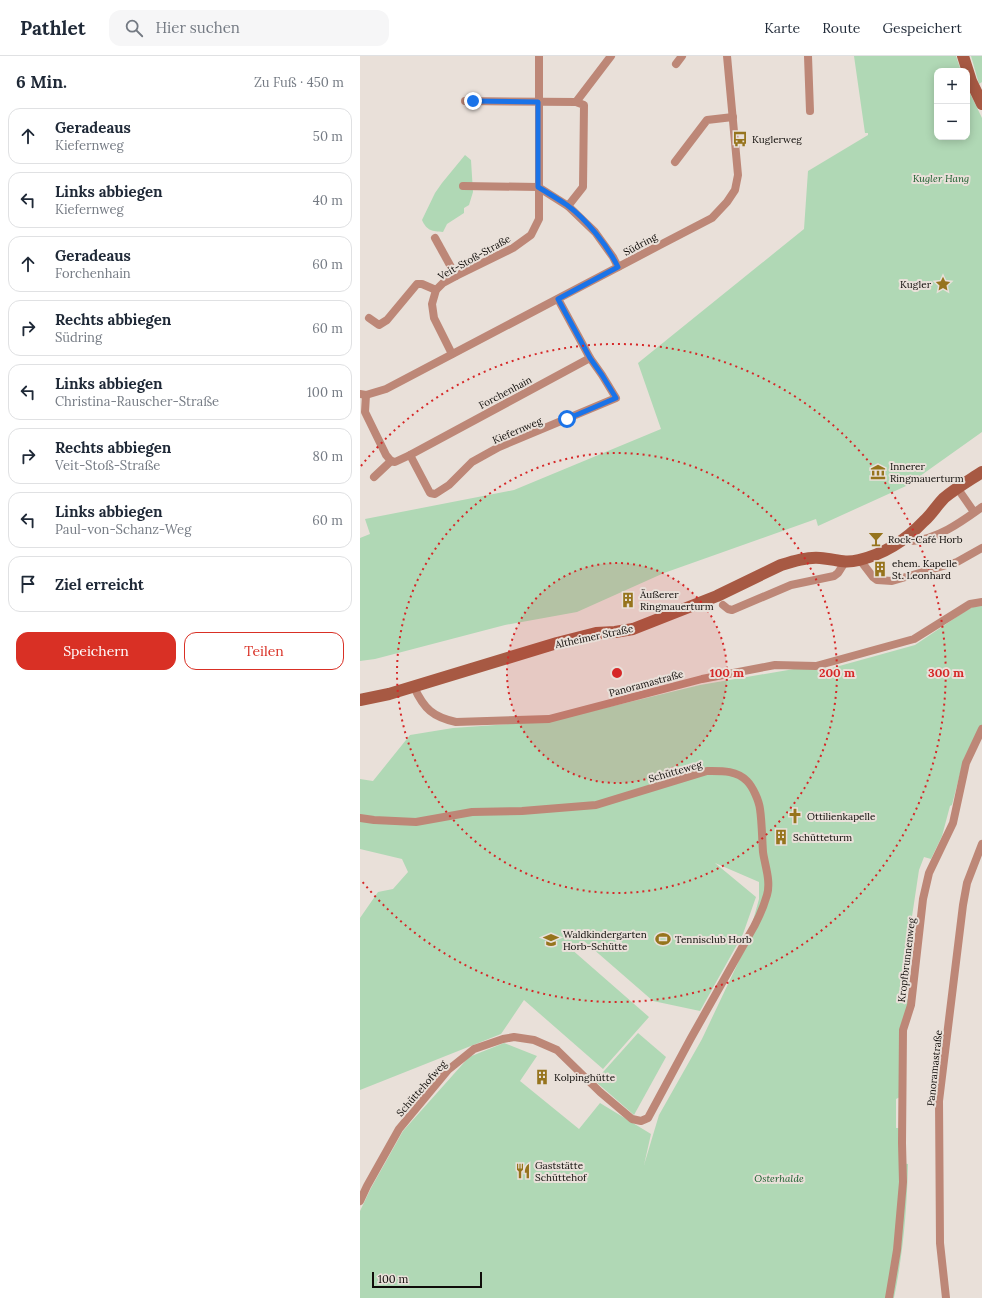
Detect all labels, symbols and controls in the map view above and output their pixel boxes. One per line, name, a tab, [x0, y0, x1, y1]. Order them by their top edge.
search box	[109, 10, 389, 46]
text: Pathlet	[20, 16, 85, 40]
icon: search	[123, 17, 145, 39]
text: Hier suchen	[155, 18, 240, 37]
text: Karte	[764, 19, 800, 37]
text: Route	[822, 19, 860, 37]
text: Gespeichert	[882, 19, 962, 37]
map controls	[934, 68, 970, 140]
button: +	[934, 68, 970, 104]
text: 6 Min.	[16, 71, 67, 93]
text: Zu Fuß · 450 m	[254, 74, 344, 91]
route end	[464, 92, 482, 110]
button: −	[934, 104, 970, 140]
text: Geradeaus	[55, 118, 131, 137]
icon: ahead	[17, 125, 39, 147]
text: 50 m	[313, 128, 343, 145]
bus stop icon: Kuglerweg	[731, 130, 749, 148]
place label: Kuglerweg	[752, 133, 802, 146]
text: Kiefernweg	[55, 137, 124, 154]
park label: Kugler Hang	[913, 172, 969, 185]
text: Links abbiegen	[55, 182, 163, 201]
icon: left	[17, 189, 39, 211]
text: 40 m	[313, 192, 343, 209]
text: Kiefernweg	[55, 201, 124, 218]
street label: Südring	[621, 230, 660, 259]
street label: Veit-Stoß-Straße	[435, 232, 513, 283]
text: Geradeaus	[55, 246, 131, 265]
icon: ahead	[17, 253, 39, 275]
text: 60 m	[312, 256, 343, 273]
text: Forchenhain	[55, 265, 131, 282]
place icon: Kugler	[934, 275, 952, 293]
place label: Kugler	[900, 278, 932, 291]
text: Rechts abbiegen	[55, 310, 171, 329]
icon: right	[17, 317, 39, 339]
text: 60 m	[312, 320, 343, 337]
text: Südring	[55, 329, 102, 346]
street label: Forchenhain	[476, 373, 534, 412]
text: Links abbiegen	[55, 374, 163, 393]
icon: left	[17, 381, 39, 403]
text: 100 m	[307, 384, 343, 401]
text: Christina-Rauscher-Straße	[55, 393, 219, 410]
route start	[558, 410, 576, 428]
street label: Kiefernweg	[490, 414, 545, 447]
text: Rechts abbiegen	[55, 438, 171, 457]
icon: right	[17, 445, 39, 467]
text: 80 m	[313, 448, 343, 465]
text: Veit-Stoß-Straße	[55, 457, 160, 474]
place label: Innerer Ringmauerturm	[890, 460, 964, 485]
museum icon: Innerer Ringmauerturm	[869, 463, 887, 481]
text: Links abbiegen	[55, 502, 163, 521]
icon: left	[17, 509, 39, 531]
text: 60 m	[312, 512, 343, 529]
text: Paul-von-Schanz-Weg	[55, 521, 191, 538]
bar icon: Rock-Café Horb	[867, 530, 885, 548]
place label: Rock-Café Horb	[888, 533, 963, 546]
place label: ehem. Kapelle St. Leonhard	[892, 557, 958, 582]
building icon: ehem. Kapelle St. Leonhard	[871, 560, 889, 578]
icon: arrive	[17, 573, 39, 595]
text: Ziel erreicht	[55, 575, 144, 594]
place label: Äußerer Ringmauerturm	[639, 588, 714, 613]
building icon: Äußerer Ringmauerturm	[619, 591, 637, 609]
street label: Altheimer Straße	[553, 622, 635, 651]
button: Speichern	[16, 632, 176, 670]
button: Teilen	[184, 632, 344, 670]
text: 100 m	[710, 665, 744, 680]
text: 200 m	[819, 665, 855, 680]
text: 300 m	[928, 665, 964, 680]
centre of rings	[610, 666, 624, 680]
street label: Panoramastraße	[607, 667, 685, 700]
street label: Schütteweg	[647, 758, 704, 785]
church icon: Ottilienkapelle	[786, 807, 804, 825]
place label: Ottilienkapelle	[807, 810, 876, 823]
building icon: Schütteturm	[772, 828, 790, 846]
place label: Schütteturm	[793, 831, 852, 844]
street label: Kropfbrunnenweg	[895, 916, 918, 1003]
place label: Waldkindergarten Horb-Schütte	[563, 928, 647, 953]
sports icon: Tennisclub Horb	[654, 930, 672, 948]
school or university icon: Waldkindergarten Horb-Schütte	[542, 931, 560, 949]
place label: Tennisclub Horb	[675, 933, 752, 946]
street label: Panoramastraße	[924, 1029, 945, 1107]
street label: Schüttehofweg	[393, 1057, 450, 1119]
building icon: Kolpinghütte	[533, 1068, 551, 1086]
place label: Kolpinghütte	[554, 1071, 616, 1084]
place label: Gaststätte Schüttehof	[535, 1159, 587, 1184]
restaurant icon: Gaststätte Schüttehof	[514, 1162, 532, 1180]
park label: Osterhalde	[754, 1172, 804, 1185]
scale bar	[372, 1270, 482, 1289]
text: 100 m	[378, 1272, 408, 1286]

